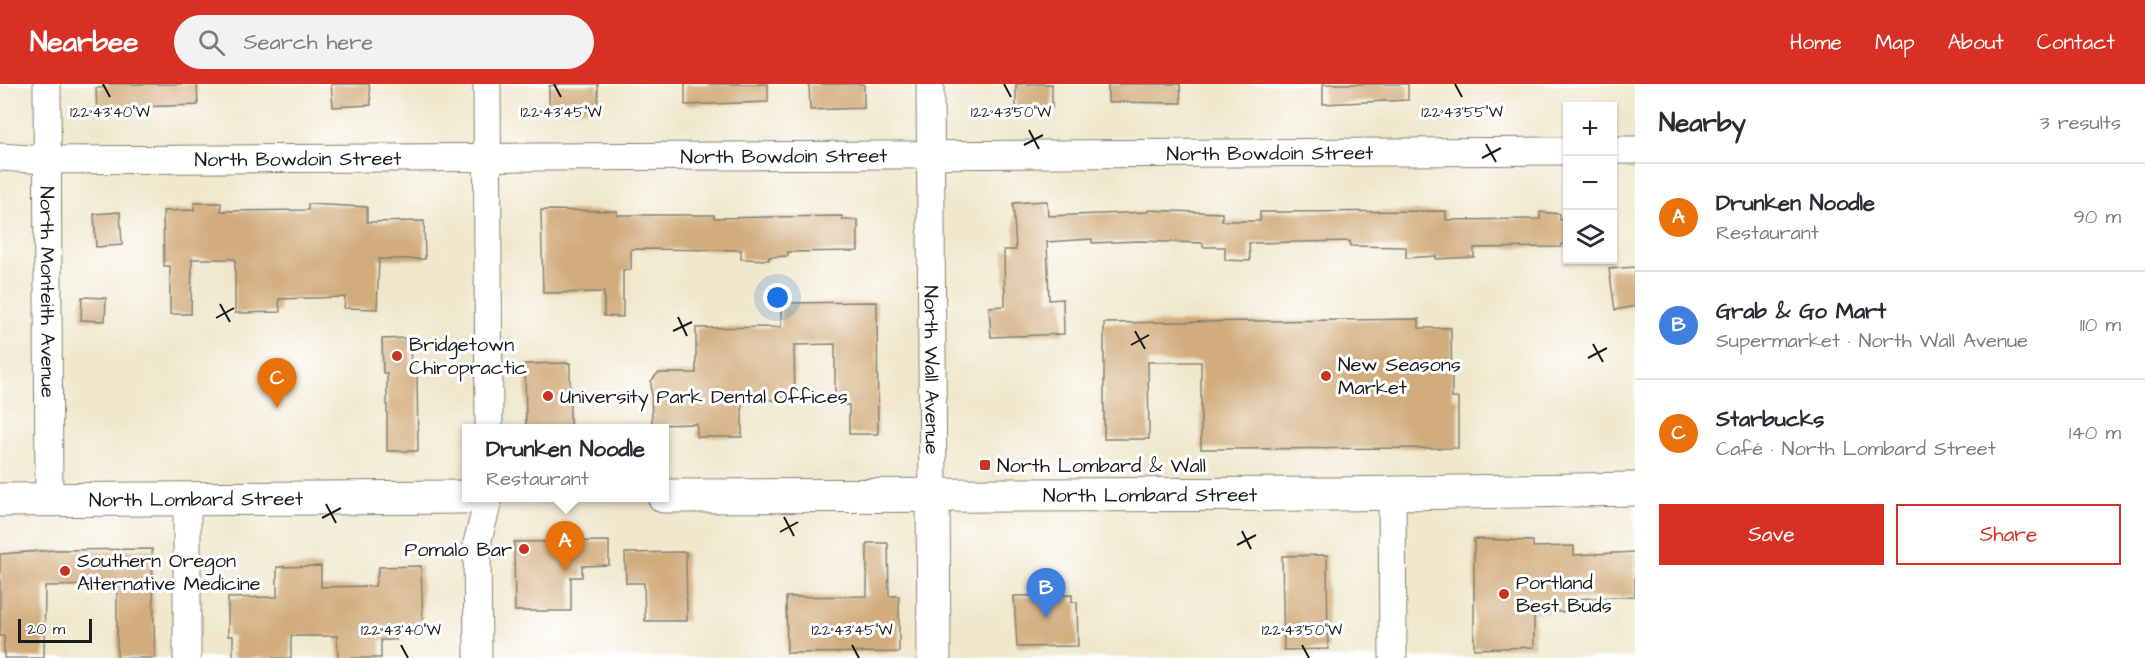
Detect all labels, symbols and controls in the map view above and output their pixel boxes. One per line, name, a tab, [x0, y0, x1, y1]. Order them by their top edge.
search box	[174, 15, 594, 69]
text: Nearbee	[30, 23, 138, 62]
icon: search	[195, 26, 228, 59]
text: Search here	[243, 27, 373, 58]
text: Home	[1790, 28, 1842, 57]
text: Map	[1875, 28, 1915, 57]
text: About	[1948, 28, 2004, 57]
text: Contact	[2037, 28, 2115, 57]
text: 122°43'40"W	[70, 102, 150, 123]
text: 122°43'45"W	[520, 102, 602, 123]
text: 122°43'50"W	[971, 102, 1051, 123]
text: 122°43'55"W	[1421, 102, 1503, 123]
map controls	[1563, 102, 1617, 264]
button: +	[1563, 102, 1617, 156]
text: Nearby	[1659, 105, 1746, 141]
text: 3 results	[2039, 109, 2121, 137]
street label: North Bowdoin Street	[1166, 139, 1373, 168]
street label: North Bowdoin Street	[680, 142, 887, 171]
street label: North Bowdoin Street	[194, 145, 401, 174]
button: −	[1563, 156, 1617, 210]
street label: North Monteith Avenue	[32, 186, 62, 398]
text: Drunken Noodle	[1716, 188, 1875, 219]
text: A	[1672, 203, 1685, 231]
text: 90 m	[2073, 203, 2121, 231]
button: layers	[1563, 210, 1617, 264]
text: Restaurant	[1716, 219, 1819, 247]
your location	[763, 283, 792, 312]
street label: North Wall Avenue	[916, 285, 946, 455]
text: Grab & Go Mart	[1716, 296, 1886, 327]
text: B	[1671, 311, 1686, 339]
text: 110 m	[2080, 311, 2121, 339]
text: Supermarket · North Wall Avenue	[1716, 327, 2028, 355]
place label: Bridgetown Chiropractic	[409, 331, 527, 382]
marker: Bridgetown Chiropractic	[390, 349, 404, 363]
place label: New Seasons Market	[1338, 351, 1461, 402]
pin: C	[258, 358, 296, 408]
marker: New Seasons Market	[1319, 369, 1333, 383]
place label: University Park Dental Offices	[560, 383, 848, 412]
marker: University Park Dental Offices	[541, 389, 555, 403]
text: Starbucks	[1716, 404, 1824, 435]
text: C	[1671, 419, 1686, 447]
text: 140 m	[2069, 419, 2121, 447]
popup	[462, 424, 669, 502]
text: Drunken Noodle	[486, 434, 645, 465]
text: Café · North Lombard Street	[1716, 435, 1996, 463]
place label: North Lombard & Wall	[997, 452, 1206, 480]
marker: North Lombard & Wall	[978, 458, 992, 472]
text: Restaurant	[486, 465, 589, 493]
street label: North Lombard Street	[1043, 481, 1257, 510]
street label: North Lombard Street	[89, 485, 303, 514]
button: Save	[1659, 504, 1884, 565]
button: Share	[1896, 504, 2121, 565]
pin: A	[546, 522, 584, 571]
place label: Pomalo Bar	[404, 536, 512, 564]
marker: Pomalo Bar	[517, 542, 531, 556]
place label: Southern Oregon Alternative Medicine	[77, 547, 261, 598]
marker: Southern Oregon Alternative Medicine	[58, 564, 72, 578]
pin: B	[1026, 568, 1066, 618]
place label: Portland Best Buds	[1516, 569, 1612, 620]
marker: Portland Best Buds	[1497, 587, 1511, 601]
scale bar	[18, 616, 92, 644]
text: 20 m	[27, 618, 65, 640]
text: 122°43'40"W	[361, 620, 441, 641]
text: 122°43'45"W	[811, 620, 893, 641]
text: 122°43'50"W	[1262, 620, 1342, 641]

